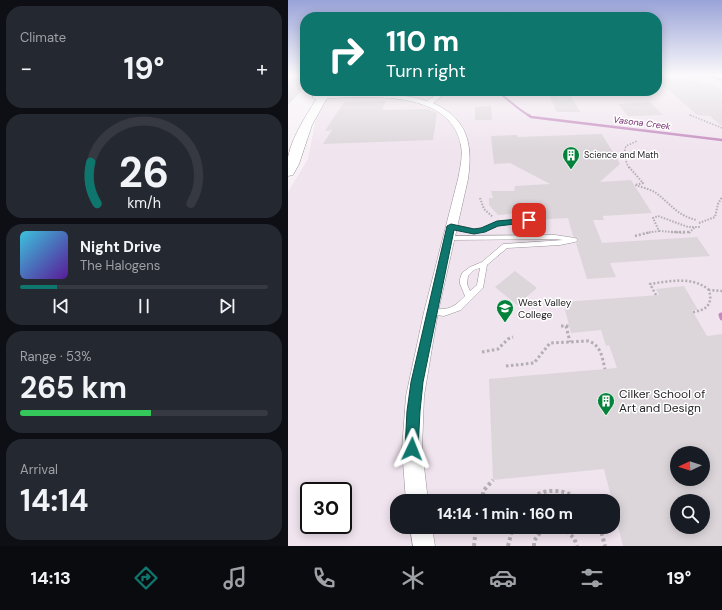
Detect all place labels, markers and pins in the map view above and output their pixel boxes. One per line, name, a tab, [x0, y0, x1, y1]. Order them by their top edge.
building icon: Science and Math	[561, 145, 581, 170]
place label: Science and Math	[584, 149, 659, 161]
pin	[512, 203, 546, 237]
place label: West Valley College	[518, 296, 572, 321]
school or university icon: West Valley College	[495, 298, 515, 323]
place label: Cilker School of Art and Design	[619, 386, 705, 416]
building icon: Cilker School of Art and Design	[596, 391, 616, 416]

